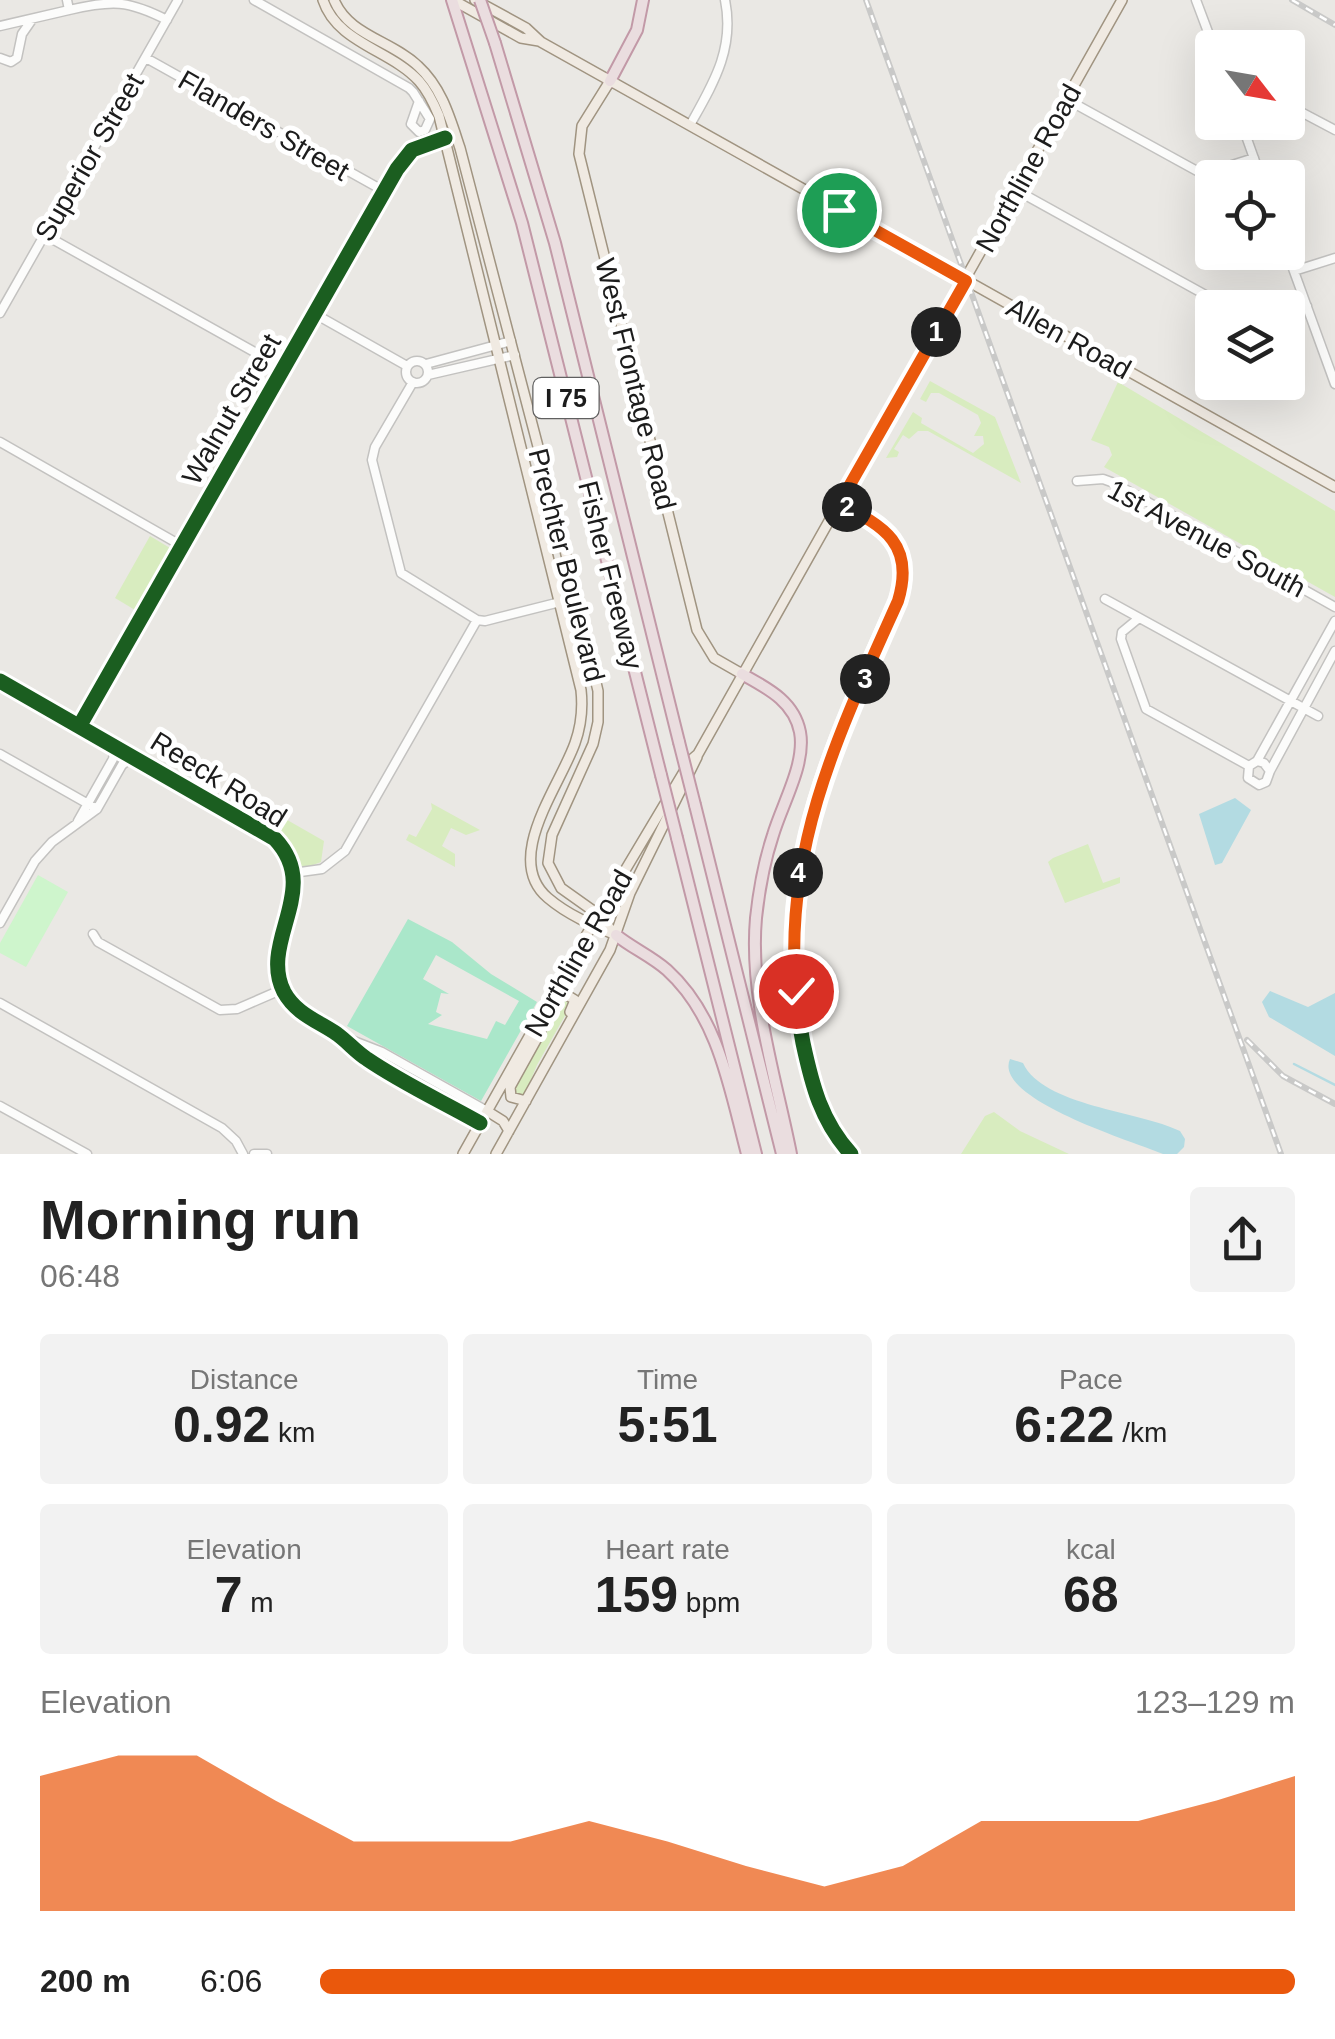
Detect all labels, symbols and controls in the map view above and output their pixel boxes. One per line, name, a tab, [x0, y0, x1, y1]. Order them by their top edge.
north arrow	[1195, 30, 1305, 140]
map controls	[1195, 30, 1305, 400]
street label: Flanders Street	[173, 64, 355, 187]
street label: Superior Street	[29, 68, 150, 247]
street label: Northline Road	[970, 79, 1087, 257]
button: locate	[1195, 160, 1305, 270]
pin	[797, 168, 882, 253]
icon: arrive	[812, 183, 867, 238]
street label: West Frontage Road	[589, 255, 682, 513]
button: layers	[1195, 290, 1305, 400]
street label: Allen Road	[1001, 292, 1136, 385]
pin: 1	[911, 307, 961, 357]
text: 1	[928, 316, 944, 347]
street label: Walnut Street	[176, 328, 287, 490]
road number: I 75	[534, 378, 598, 418]
street label: Prechter Boulevard	[522, 445, 611, 685]
street label: 1st Avenue South	[1103, 473, 1311, 604]
street label: Fisher Freeway	[572, 478, 649, 672]
pin: 2	[822, 482, 872, 532]
text: 2	[839, 491, 855, 522]
pin: 3	[840, 654, 890, 704]
text: 3	[857, 663, 873, 694]
street label: Reeck Road	[145, 725, 292, 833]
pin: 4	[773, 848, 823, 898]
text: 4	[790, 857, 806, 888]
street label: Northline Road	[518, 865, 639, 1042]
pin	[754, 949, 839, 1034]
icon: check	[769, 964, 824, 1019]
button: share	[1190, 1187, 1295, 1292]
text: Morning run	[40, 1189, 361, 1251]
text: 06:48	[40, 1258, 120, 1294]
text: Distance	[190, 1364, 299, 1395]
text: Time	[637, 1364, 698, 1395]
text: Pace	[1059, 1364, 1123, 1395]
text: 0.92	[173, 1397, 270, 1453]
text: 5:51	[617, 1397, 718, 1453]
text: 6:22	[1014, 1397, 1114, 1453]
text: km	[270, 1417, 315, 1448]
text: /km	[1114, 1417, 1167, 1448]
text: Elevation	[187, 1534, 302, 1565]
text: Heart rate	[605, 1534, 730, 1565]
text: kcal	[1066, 1534, 1116, 1565]
text: 7	[215, 1567, 243, 1623]
text: 159	[595, 1567, 678, 1623]
text: 68	[1063, 1567, 1119, 1623]
text: m	[243, 1587, 274, 1618]
text: bpm	[678, 1587, 740, 1618]
text: Elevation	[40, 1684, 172, 1720]
text: 123–129 m	[1135, 1684, 1295, 1720]
text: 200 m	[40, 1963, 131, 1999]
text: 6:06	[200, 1963, 262, 1999]

